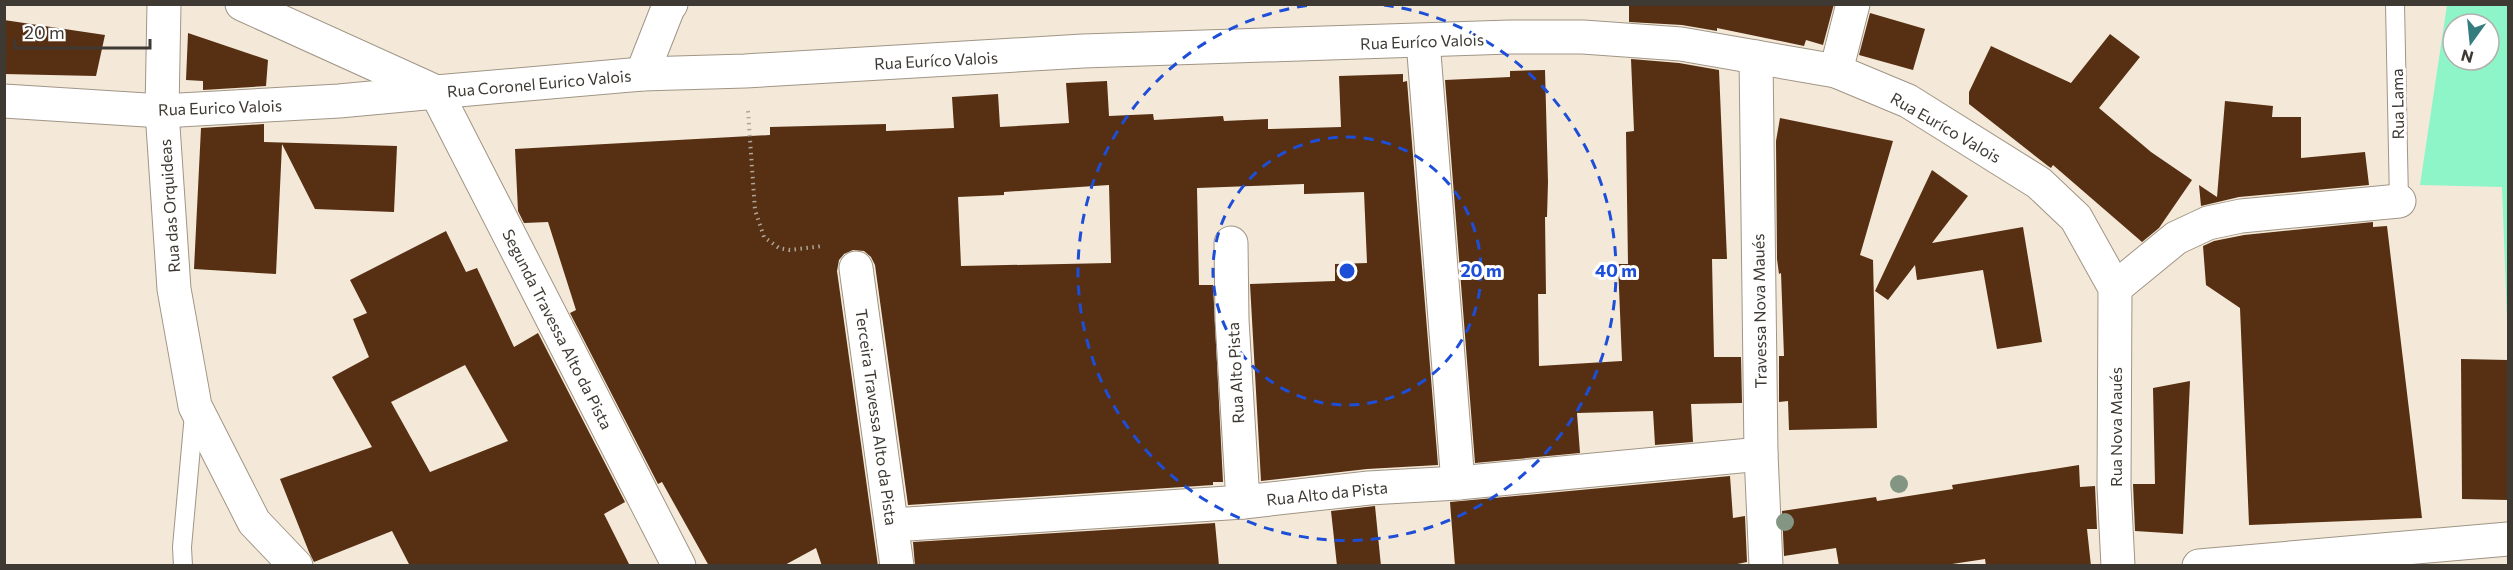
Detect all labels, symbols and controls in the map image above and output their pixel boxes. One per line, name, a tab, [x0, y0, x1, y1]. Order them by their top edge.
scale bar	[15, 12, 150, 50]
north arrow	[2441, 12, 2501, 72]
text: 20 m	[24, 21, 65, 43]
street label: Rua Euríco Valois	[1360, 29, 1484, 53]
text: N	[2459, 46, 2475, 68]
street label: Rua Euríco Valois	[874, 47, 998, 73]
street label: Rua Coronel Eurico Valois	[446, 65, 632, 101]
street label: Rua Lama	[2387, 68, 2407, 140]
street label: Rua Euríco Valois	[1888, 88, 2004, 166]
street label: Rua Eurico Valois	[158, 95, 282, 119]
street label: Rua das Orquideas	[155, 139, 183, 273]
street label: Segunda Travessa Alto da Pista	[499, 226, 617, 432]
street label: Travessa Nova Maués	[1748, 234, 1770, 388]
text: 20 m	[1460, 259, 1502, 281]
text: 40 m	[1595, 259, 1637, 281]
centre of rings	[1337, 261, 1357, 281]
street label: Terceira Travessa Alto da Pista	[852, 307, 902, 527]
street label: Rua Alto Pista	[1223, 322, 1247, 424]
street label: Rua Nova Maués	[2106, 367, 2125, 487]
street label: Rua Alto da Pista	[1265, 477, 1389, 509]

